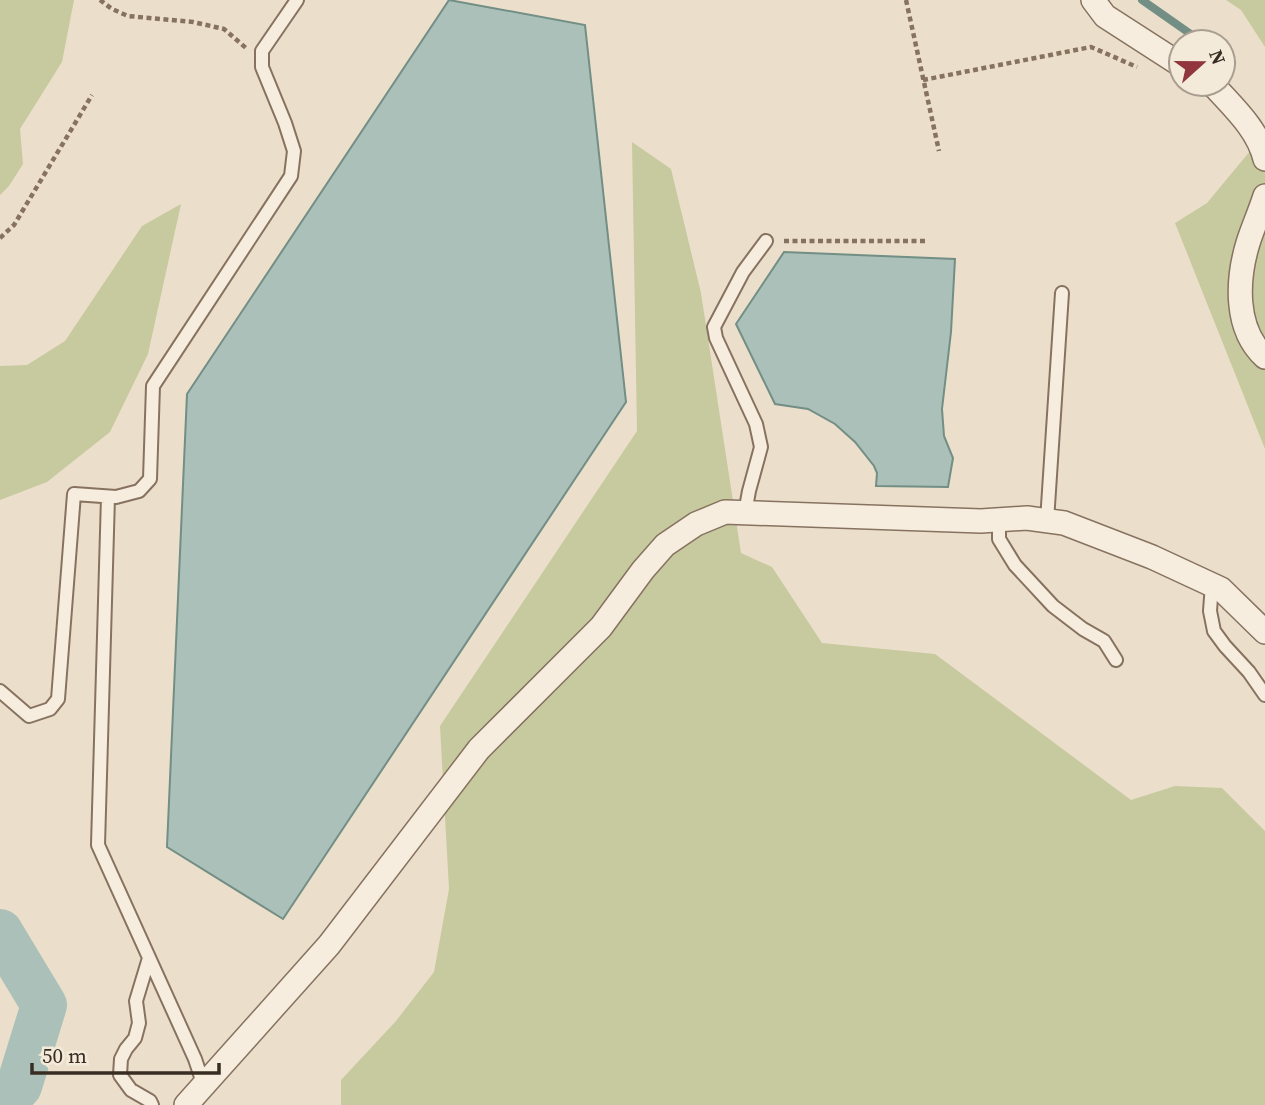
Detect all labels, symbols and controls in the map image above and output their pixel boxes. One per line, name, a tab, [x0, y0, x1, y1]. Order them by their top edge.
north arrow	[1167, 28, 1237, 98]
text: N	[1203, 46, 1233, 68]
scale bar	[32, 1032, 219, 1076]
text: 50 m	[42, 1041, 87, 1070]

